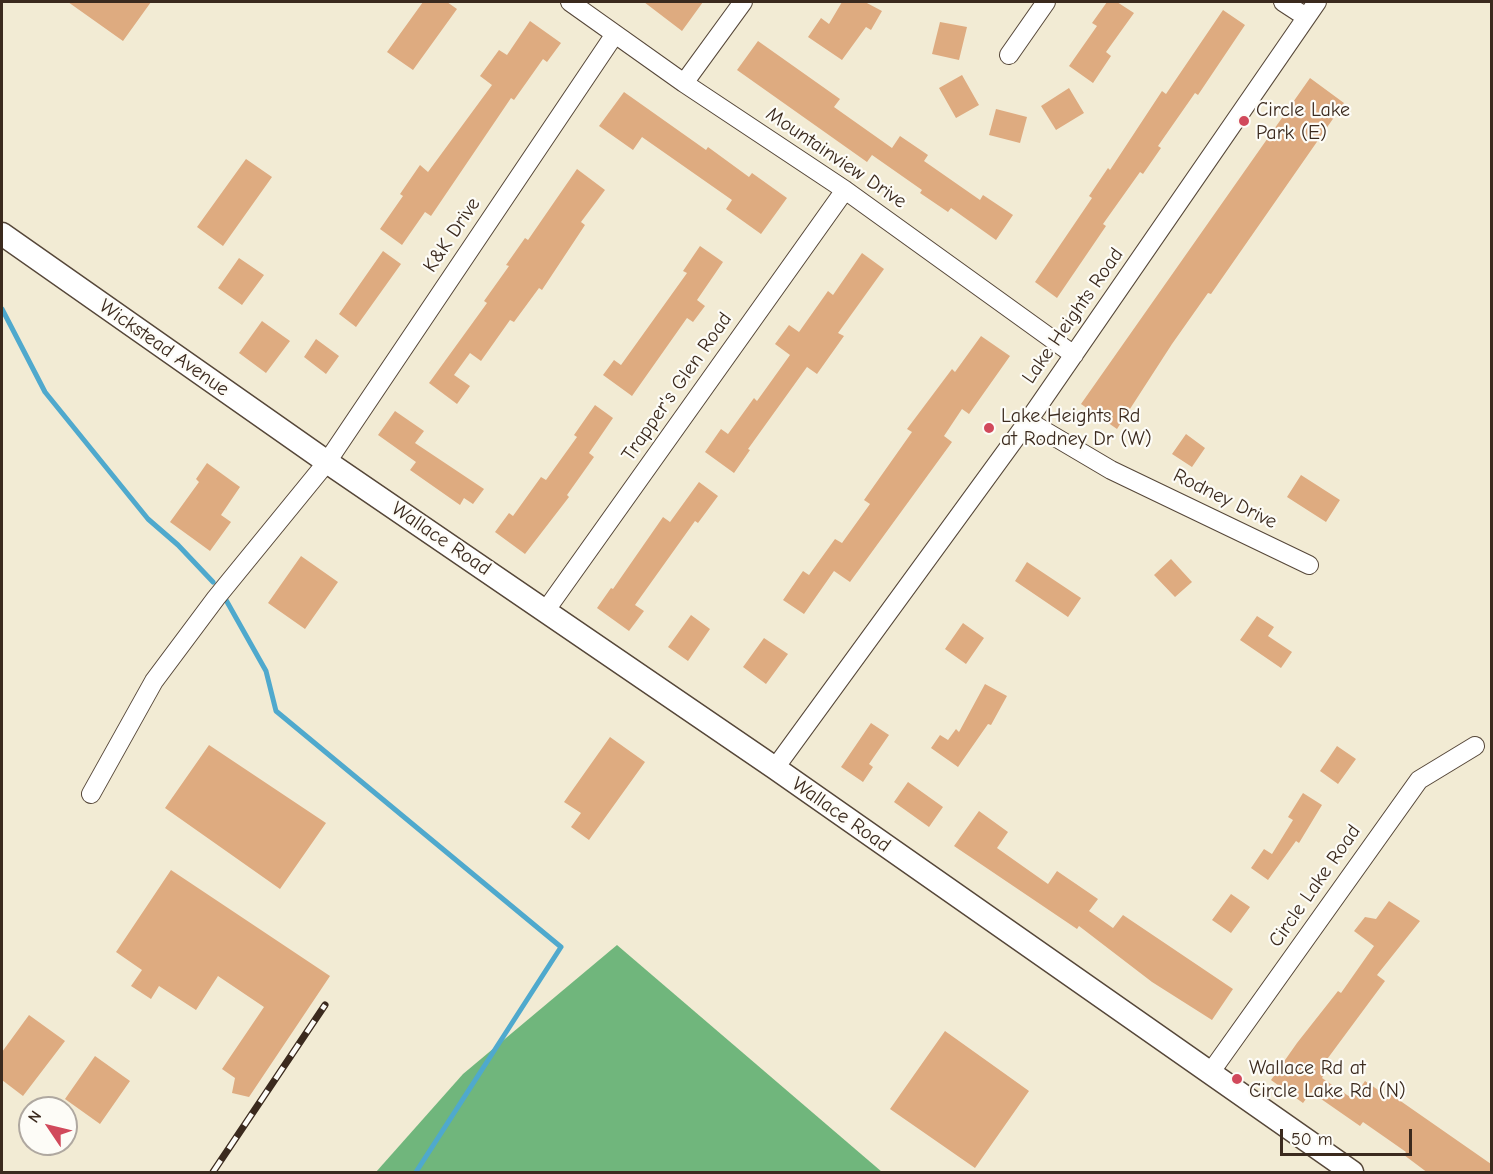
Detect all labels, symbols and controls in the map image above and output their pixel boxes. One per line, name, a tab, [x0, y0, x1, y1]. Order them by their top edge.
place label: Circle Lake Park (E)	[1256, 98, 1350, 145]
street label: Mountainview Drive	[761, 102, 911, 214]
marker: Circle Lake Park (E)	[1237, 114, 1251, 128]
street label: K&K Drive	[418, 193, 486, 277]
street label: Lake Heights Road	[1017, 244, 1129, 388]
street label: Wickstead Avenue	[94, 294, 234, 402]
street label: Trapper's Glen Road	[617, 308, 737, 466]
place label: Lake Heights Rd at Rodney Dr (W)	[1001, 404, 1152, 451]
marker: Lake Heights Rd at Rodney Dr (W)	[982, 421, 996, 435]
street label: Rodney Drive	[1169, 464, 1281, 534]
street label: Wallace Road	[387, 497, 495, 581]
street label: Wallace Road	[787, 772, 895, 858]
street label: Circle Lake Road	[1264, 820, 1366, 952]
place label: Wallace Rd at Circle Lake Rd (N)	[1249, 1056, 1406, 1103]
marker: Wallace Rd at Circle Lake Rd (N)	[1230, 1072, 1244, 1086]
north arrow	[18, 1096, 78, 1156]
text: N	[25, 1107, 45, 1126]
scale bar	[1283, 1117, 1415, 1155]
text: 50 m	[1291, 1129, 1333, 1150]

